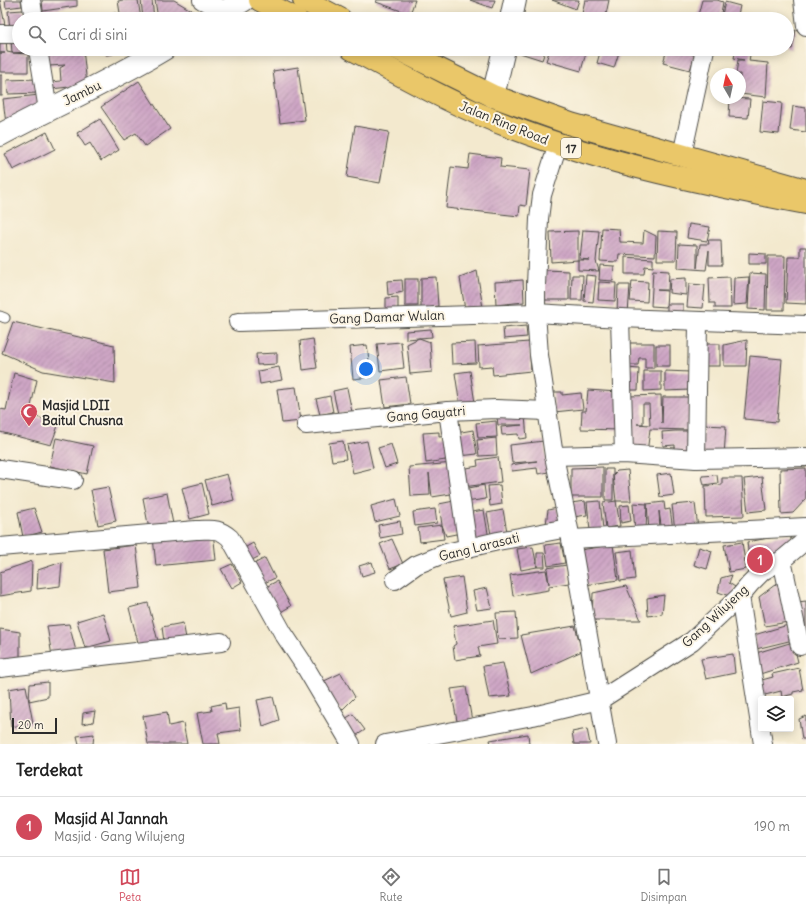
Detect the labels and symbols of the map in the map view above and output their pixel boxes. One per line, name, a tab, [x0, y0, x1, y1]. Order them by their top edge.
north arrow	[710, 68, 746, 104]
street label: Jambu	[60, 76, 104, 109]
street label: Jalan Ring Road	[457, 97, 551, 149]
road number: 17	[561, 138, 581, 158]
street label: Gang Damar Wulan	[329, 306, 445, 328]
your location	[356, 359, 376, 379]
place label: Masjid LDII Baitul Chusna	[42, 397, 124, 429]
mosque icon: Masjid LDII Baitul Chusna	[19, 402, 39, 427]
street label: Gang Gayatri	[386, 402, 466, 426]
street label: Gang Larasati	[437, 529, 521, 565]
pin: 1	[747, 545, 773, 575]
street label: Gang Wilujeng	[678, 581, 752, 651]
scale bar	[12, 716, 57, 735]

